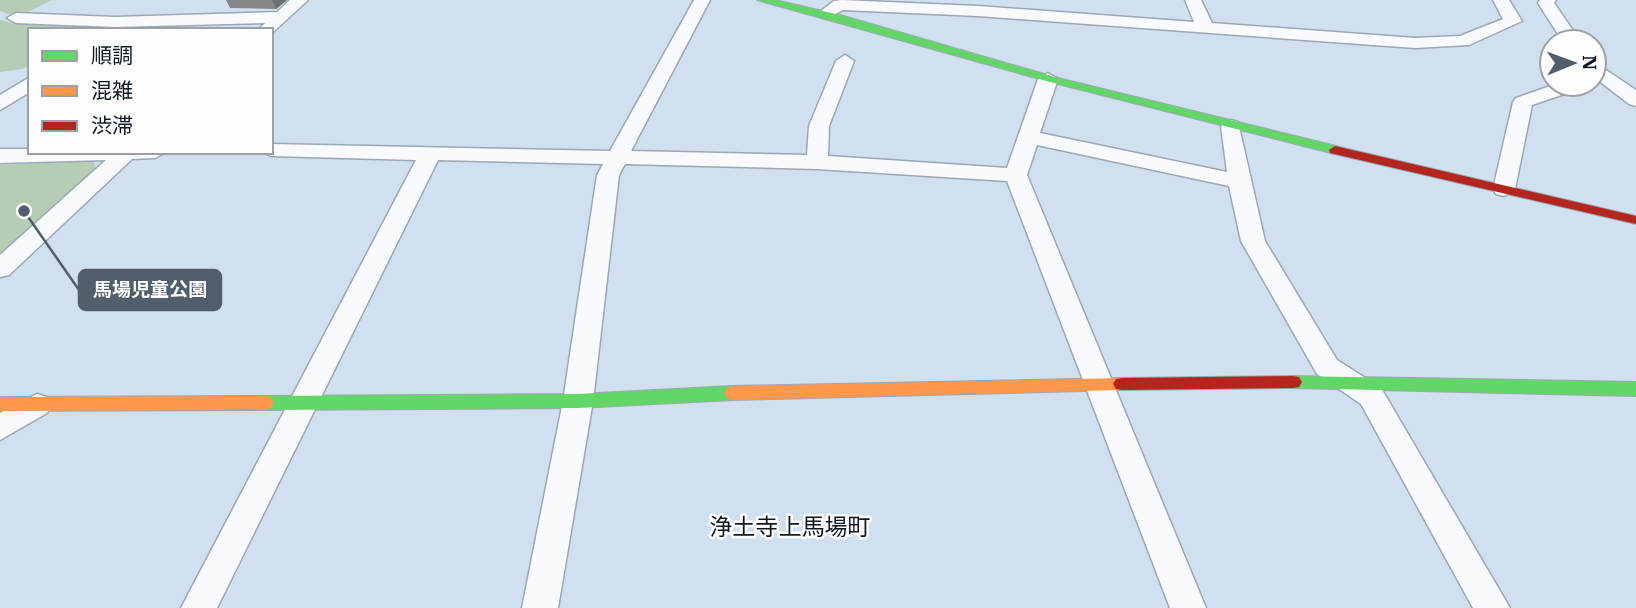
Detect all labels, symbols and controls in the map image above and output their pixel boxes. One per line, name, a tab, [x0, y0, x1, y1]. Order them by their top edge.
legend	[28, 28, 273, 154]
north arrow	[1538, 28, 1608, 98]
text: 順調	[91, 41, 133, 69]
text: N	[1578, 55, 1602, 70]
text: 混雑	[91, 76, 133, 104]
text: 渋滞	[91, 111, 133, 139]
callout: 馬場児童公園	[79, 270, 221, 310]
text: 馬場児童公園	[93, 277, 207, 301]
district label: 浄土寺上馬場町	[710, 511, 871, 541]

